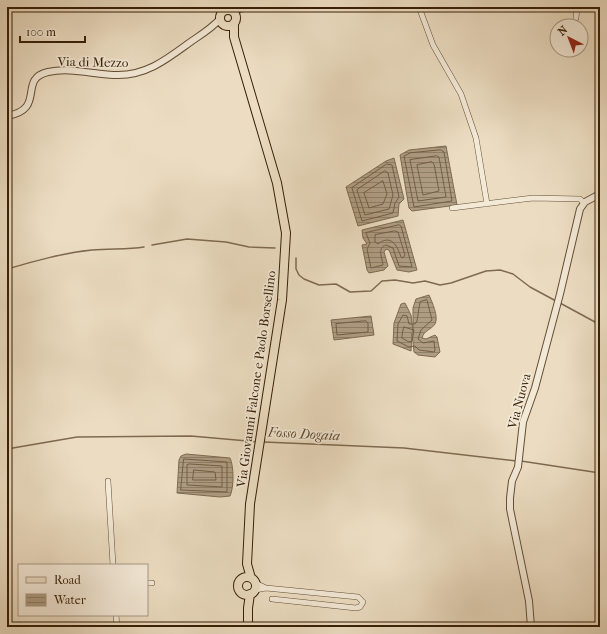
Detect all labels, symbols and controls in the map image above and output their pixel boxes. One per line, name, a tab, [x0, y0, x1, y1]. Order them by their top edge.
scale bar	[20, 18, 85, 44]
north arrow	[549, 18, 589, 58]
text: N	[555, 23, 571, 39]
text: 100 m	[26, 25, 56, 39]
street label: Via di Mezzo	[56, 54, 129, 70]
street label: Via Giovanni Falcone e Paolo Borsellino	[233, 269, 279, 489]
street label: Via Nuova	[504, 371, 534, 431]
water label: Fosso Dogaia	[267, 424, 340, 444]
legend	[18, 564, 148, 616]
text: Road	[54, 573, 81, 587]
text: Water	[53, 593, 87, 607]

